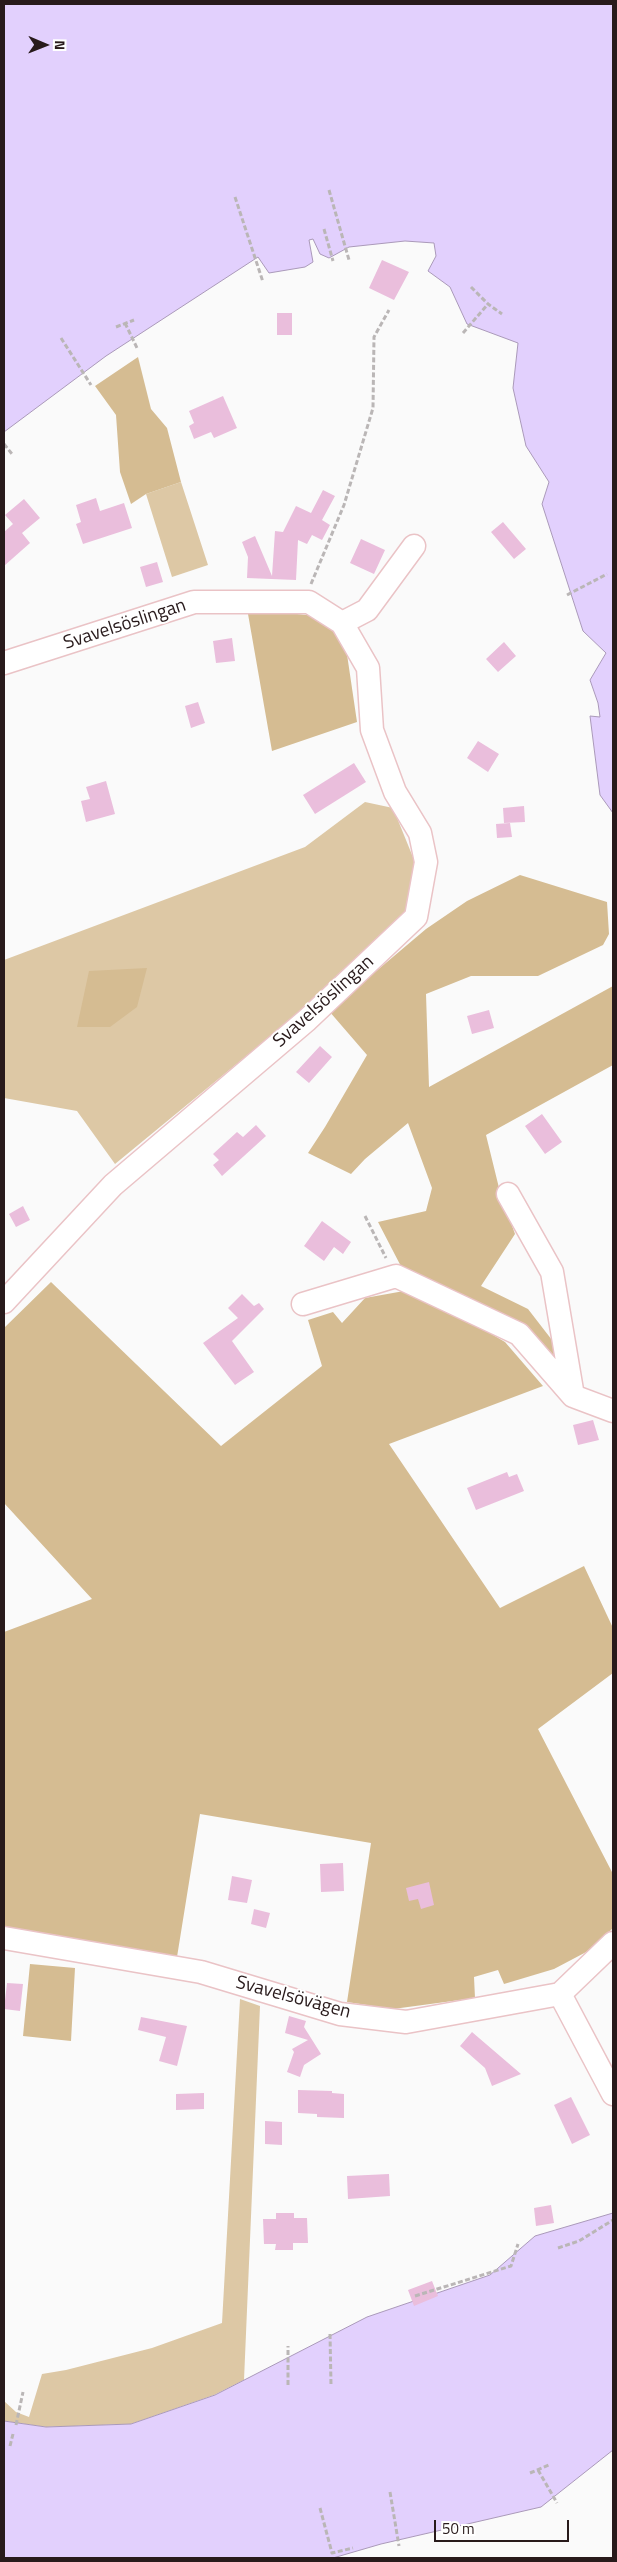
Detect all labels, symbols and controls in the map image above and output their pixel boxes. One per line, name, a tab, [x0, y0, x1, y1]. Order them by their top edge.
north arrow	[20, 20, 70, 70]
text: N	[50, 40, 71, 50]
street label: Svavelsöslingan	[61, 594, 189, 656]
street label: Svavelsöslingan	[269, 951, 379, 1053]
street label: Svavelsövägen	[233, 1972, 353, 2024]
scale bar	[437, 2510, 572, 2542]
text: 50 m	[442, 2517, 475, 2540]

